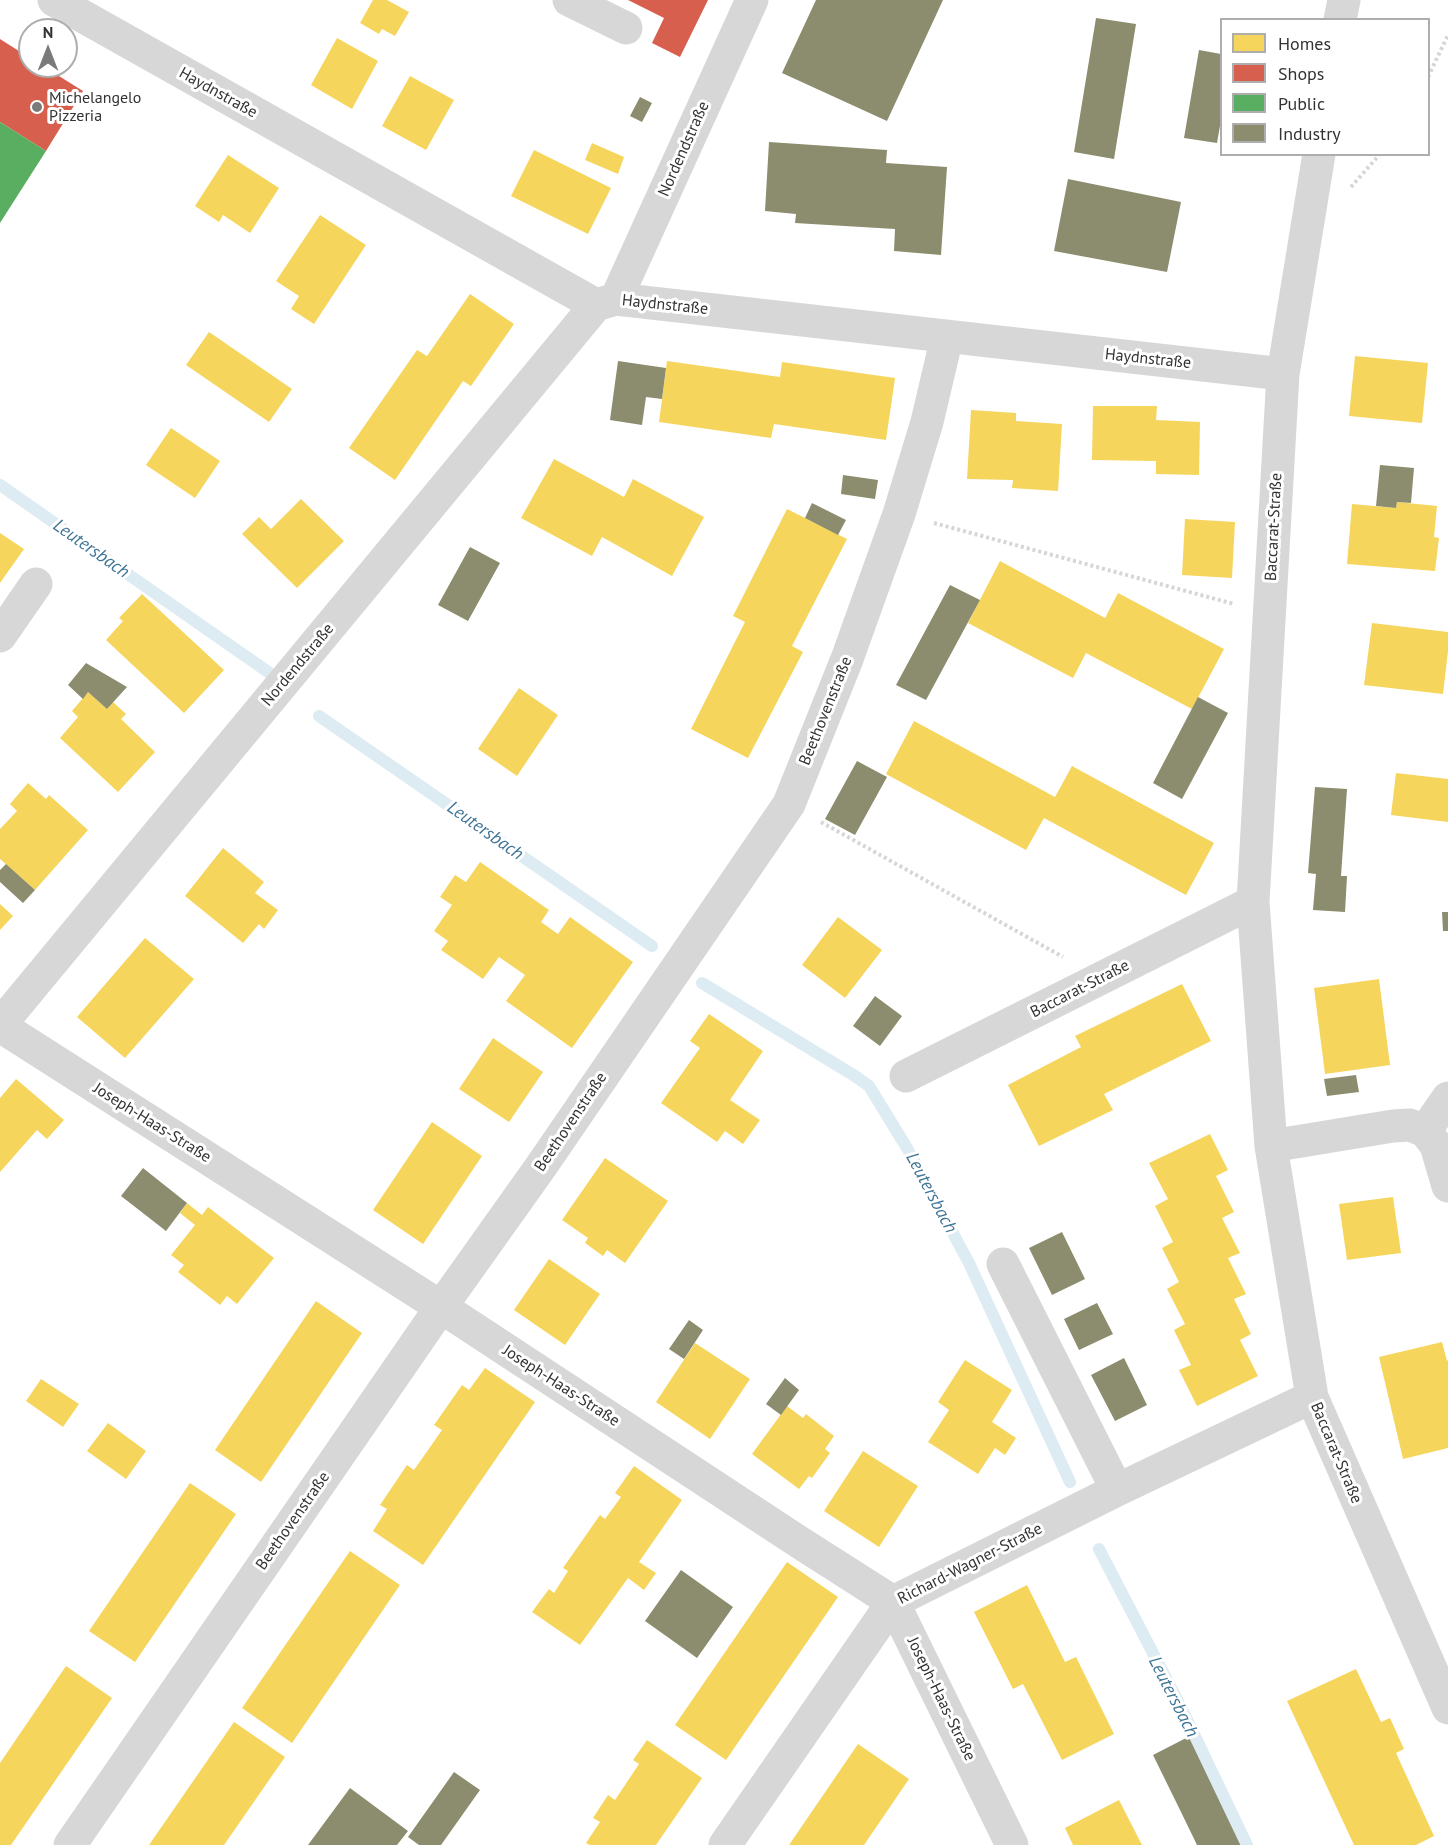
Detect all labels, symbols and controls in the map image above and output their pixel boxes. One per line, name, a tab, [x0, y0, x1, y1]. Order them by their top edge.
north arrow	[18, 18, 78, 78]
legend	[1220, 18, 1430, 156]
text: N	[43, 22, 53, 42]
text: Homes	[1278, 32, 1331, 55]
text: Shops	[1278, 62, 1324, 85]
street label: Haydnstraße	[175, 64, 261, 122]
place label: Michelangelo Pizzeria	[49, 88, 141, 126]
text: Public	[1278, 92, 1325, 115]
street label: Nordendstraße	[654, 98, 714, 200]
marker: Michelangelo Pizzeria	[30, 100, 44, 114]
text: Industry	[1278, 122, 1341, 145]
street label: Haydnstraße	[621, 291, 709, 319]
street label: Haydnstraße	[1104, 345, 1192, 373]
street label: Baccarat-Straße	[1262, 472, 1286, 582]
water label: Leutersbach	[49, 515, 133, 583]
street label: Nordendstraße	[258, 620, 338, 710]
street label: Beethovenstraße	[795, 654, 857, 768]
water label: Leutersbach	[443, 797, 527, 865]
street label: Baccarat-Straße	[1027, 956, 1133, 1022]
street label: Beethovenstraße	[531, 1069, 611, 1175]
street label: Joseph-Haas-Straße	[90, 1079, 214, 1167]
water label: Leutersbach	[901, 1149, 961, 1237]
street label: Joseph-Haas-Straße	[499, 1341, 623, 1431]
street label: Baccarat-Straße	[1306, 1399, 1366, 1507]
street label: Beethovenstraße	[252, 1468, 334, 1574]
street label: Richard-Wagner-Straße	[895, 1519, 1045, 1609]
street label: Joseph-Haas-Straße	[903, 1634, 979, 1764]
water label: Leutersbach	[1143, 1653, 1203, 1741]

